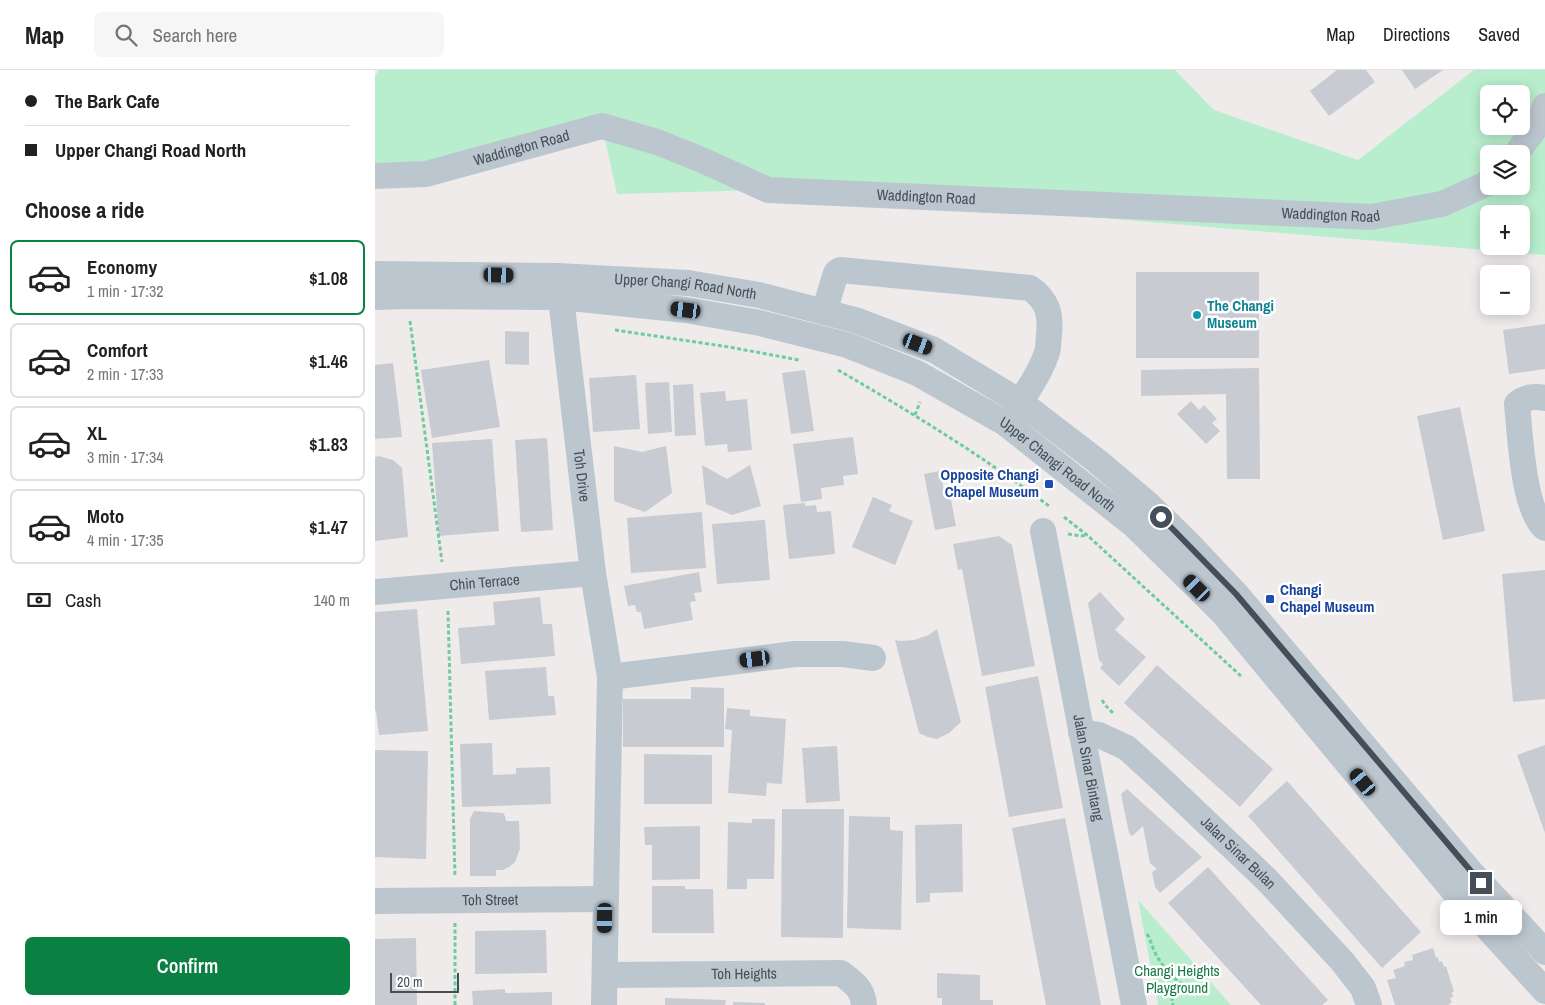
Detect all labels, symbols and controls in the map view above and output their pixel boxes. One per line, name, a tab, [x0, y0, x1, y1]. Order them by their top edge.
search box	[94, 12, 444, 57]
text: Map	[25, 19, 64, 51]
icon: search	[112, 21, 140, 49]
text: Search here	[152, 22, 237, 48]
text: Map	[1326, 22, 1355, 47]
text: Directions	[1383, 22, 1450, 47]
text: Saved	[1478, 22, 1520, 47]
map controls	[1480, 85, 1530, 315]
button: locate	[1480, 85, 1530, 135]
text: The Bark Cafe	[55, 88, 160, 114]
street label: Waddington Road	[471, 124, 572, 171]
text: Upper Changi Road North	[55, 137, 246, 163]
button: layers	[1480, 145, 1530, 195]
street label: Waddington Road	[876, 184, 976, 209]
text: Choose a ride	[25, 195, 144, 225]
street label: Waddington Road	[1281, 202, 1382, 227]
button: +	[1480, 205, 1530, 255]
text: Economy	[87, 254, 157, 280]
icon: car	[27, 255, 72, 300]
text: $1.08	[309, 265, 348, 291]
button: −	[1480, 265, 1530, 315]
car	[483, 267, 514, 283]
street label: Upper Changi Road North	[614, 268, 758, 304]
text: 1 min · 17:32	[87, 280, 164, 302]
place label: The Changi Museum	[1207, 295, 1274, 333]
car	[670, 301, 701, 319]
marker: The Changi Museum	[1191, 309, 1203, 321]
car	[901, 332, 934, 356]
text: Comfort	[87, 337, 148, 363]
icon: car	[27, 338, 72, 383]
text: $1.46	[309, 348, 348, 374]
text: 2 min · 17:33	[87, 363, 164, 385]
street label: Upper Changi Road North	[996, 411, 1120, 517]
text: XL	[87, 420, 107, 446]
icon: car	[27, 421, 72, 466]
text: $1.83	[309, 431, 348, 457]
text: 3 min · 17:34	[87, 446, 164, 468]
street label: Toh Drive	[569, 448, 596, 503]
place label: Opposite Changi Chapel Museum	[941, 464, 1039, 502]
marker: Opposite Changi Chapel Museum	[1043, 478, 1055, 490]
text: Moto	[87, 503, 124, 529]
icon: car	[27, 504, 72, 549]
route start	[1150, 506, 1172, 528]
text: $1.47	[309, 514, 348, 540]
text: 4 min · 17:35	[87, 529, 164, 551]
street label: Chin Terrace	[449, 568, 521, 595]
car	[1181, 572, 1212, 604]
place label: Changi Chapel Museum	[1280, 579, 1374, 617]
icon: cash	[25, 586, 53, 614]
text: Cash	[65, 587, 101, 613]
text: 140 m	[314, 589, 350, 611]
marker: Changi Chapel Museum	[1264, 593, 1276, 605]
car	[739, 650, 770, 668]
street label: Jalan Sinar Bintang	[1068, 713, 1109, 823]
car	[1347, 766, 1378, 798]
street label: Jalan Sinar Bulan	[1196, 811, 1281, 893]
route end	[1470, 872, 1492, 894]
street label: Toh Street	[462, 889, 519, 910]
callout: 1 min	[1440, 900, 1522, 936]
car	[597, 903, 612, 933]
text: 1 min	[1464, 906, 1498, 928]
button: Confirm	[25, 937, 350, 995]
park label: Changi Heights Playground	[1134, 960, 1220, 998]
street label: Toh Heights	[711, 963, 777, 984]
scale bar	[390, 970, 459, 993]
text: 20 m	[397, 973, 423, 991]

